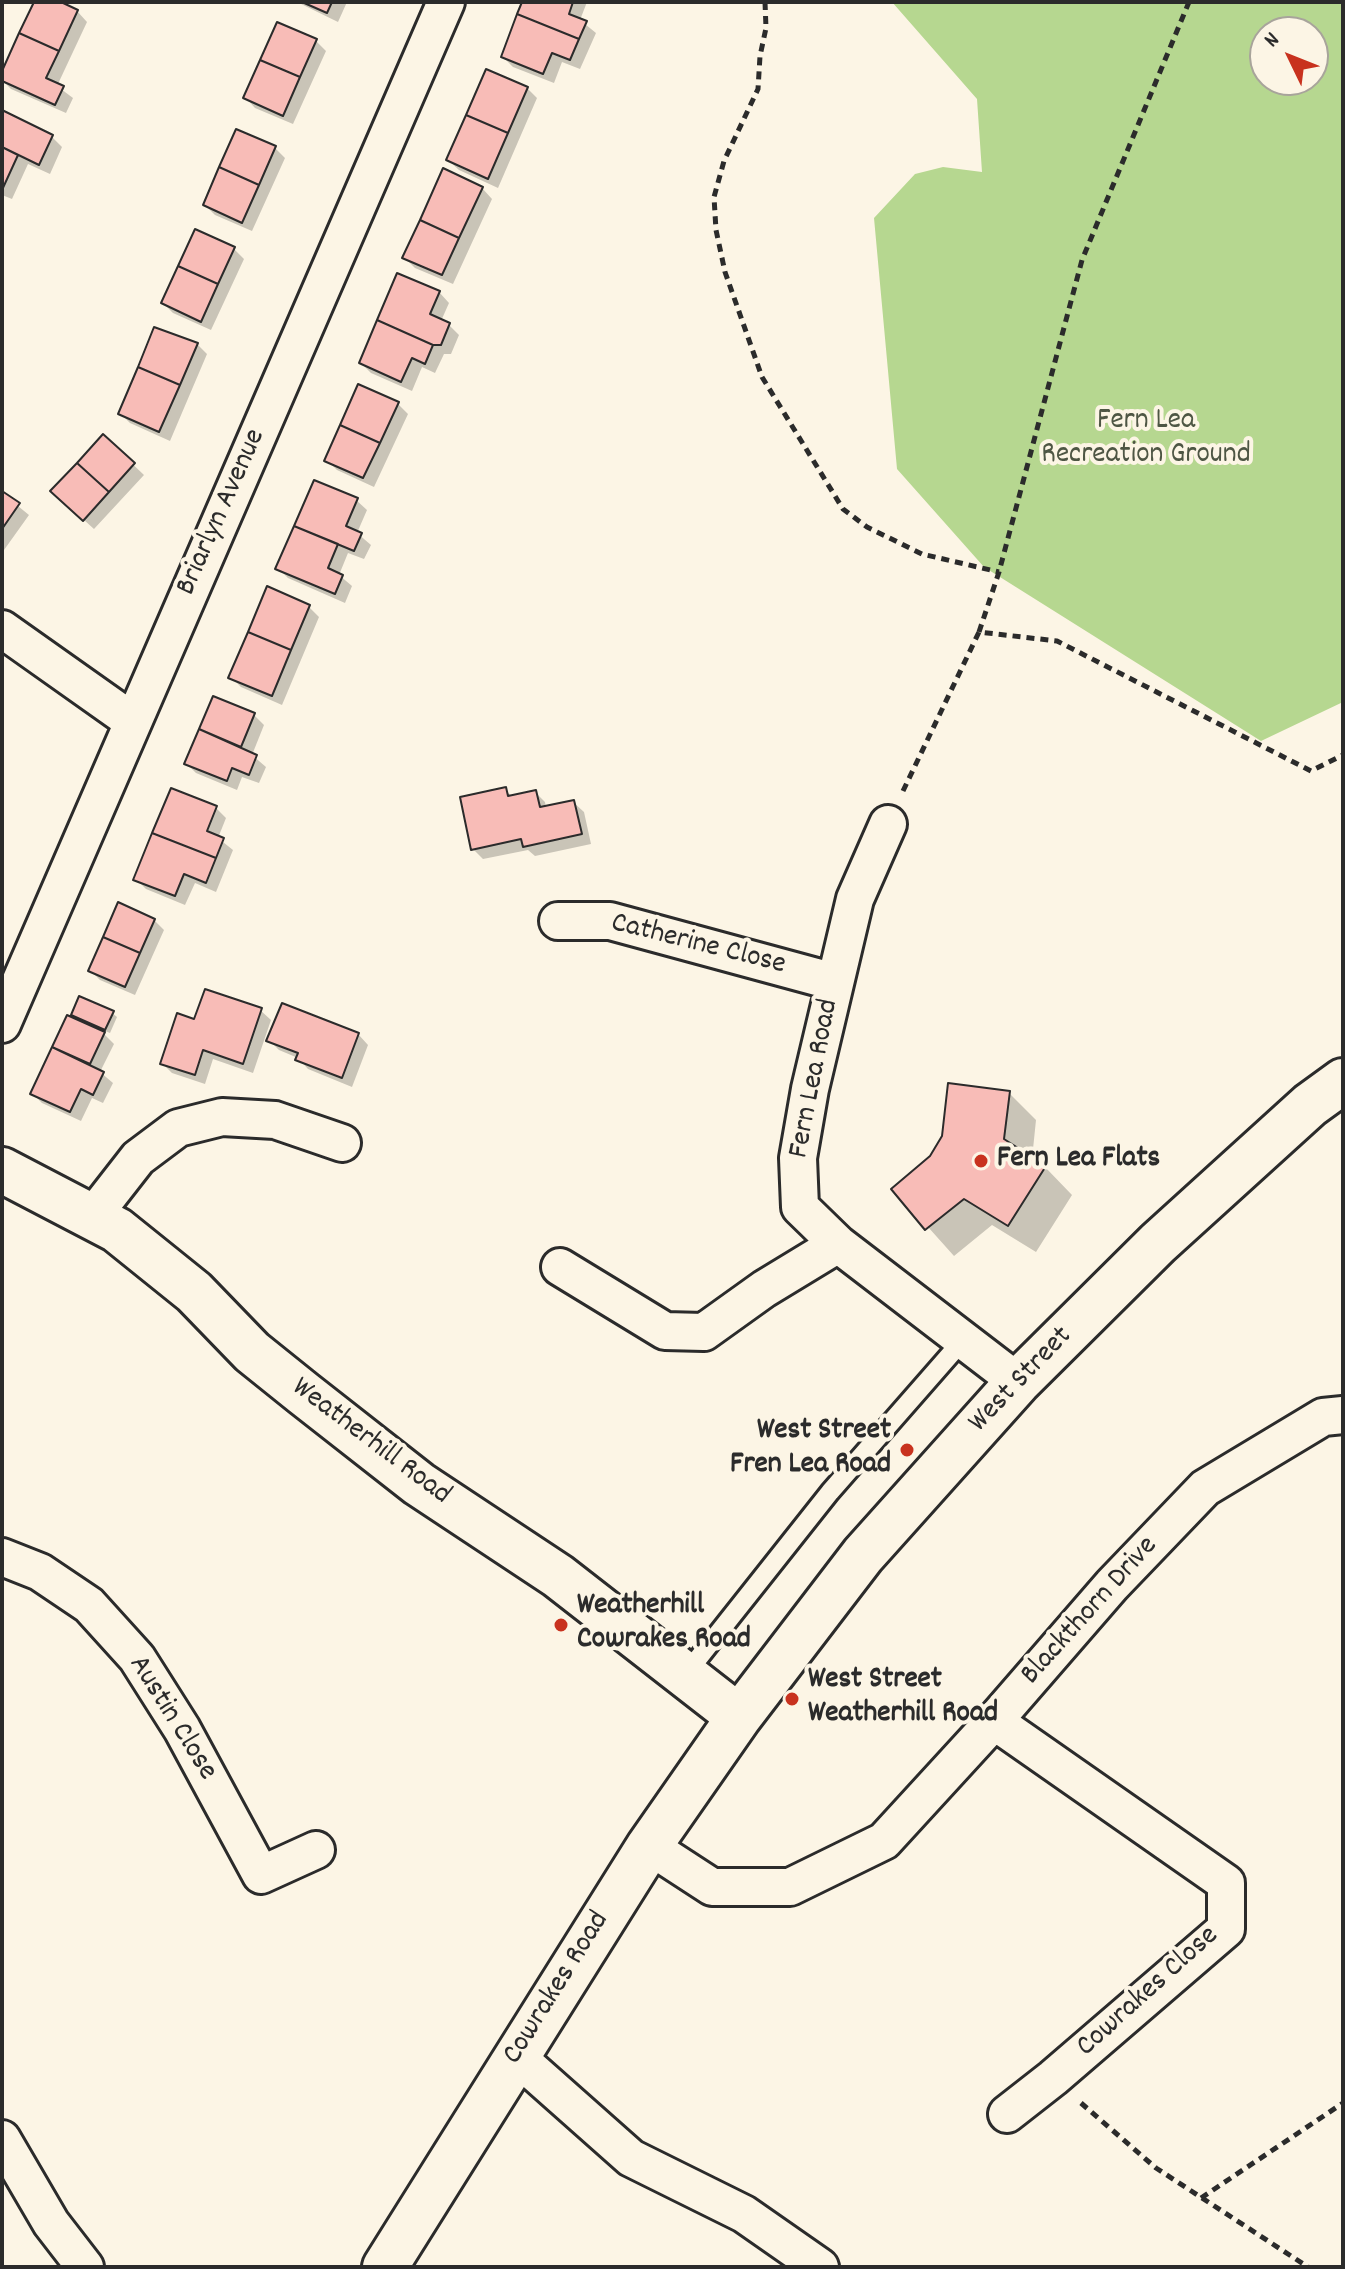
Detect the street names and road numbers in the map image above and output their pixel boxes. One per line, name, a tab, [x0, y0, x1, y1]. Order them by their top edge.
street label: Briarlyn Avenue	[170, 424, 276, 602]
street label: Catherine Close	[607, 907, 789, 985]
street label: Fern Lea Road	[783, 997, 849, 1161]
street label: West Street	[963, 1320, 1081, 1442]
street label: Weatherhill Road	[283, 1371, 457, 1515]
street label: Blackthorn Drive	[1015, 1530, 1167, 1694]
street label: Austin Close	[119, 1650, 223, 1788]
street label: Cowrakes Road	[497, 1906, 619, 2072]
street label: Cowrakes Close	[1071, 1920, 1227, 2066]

